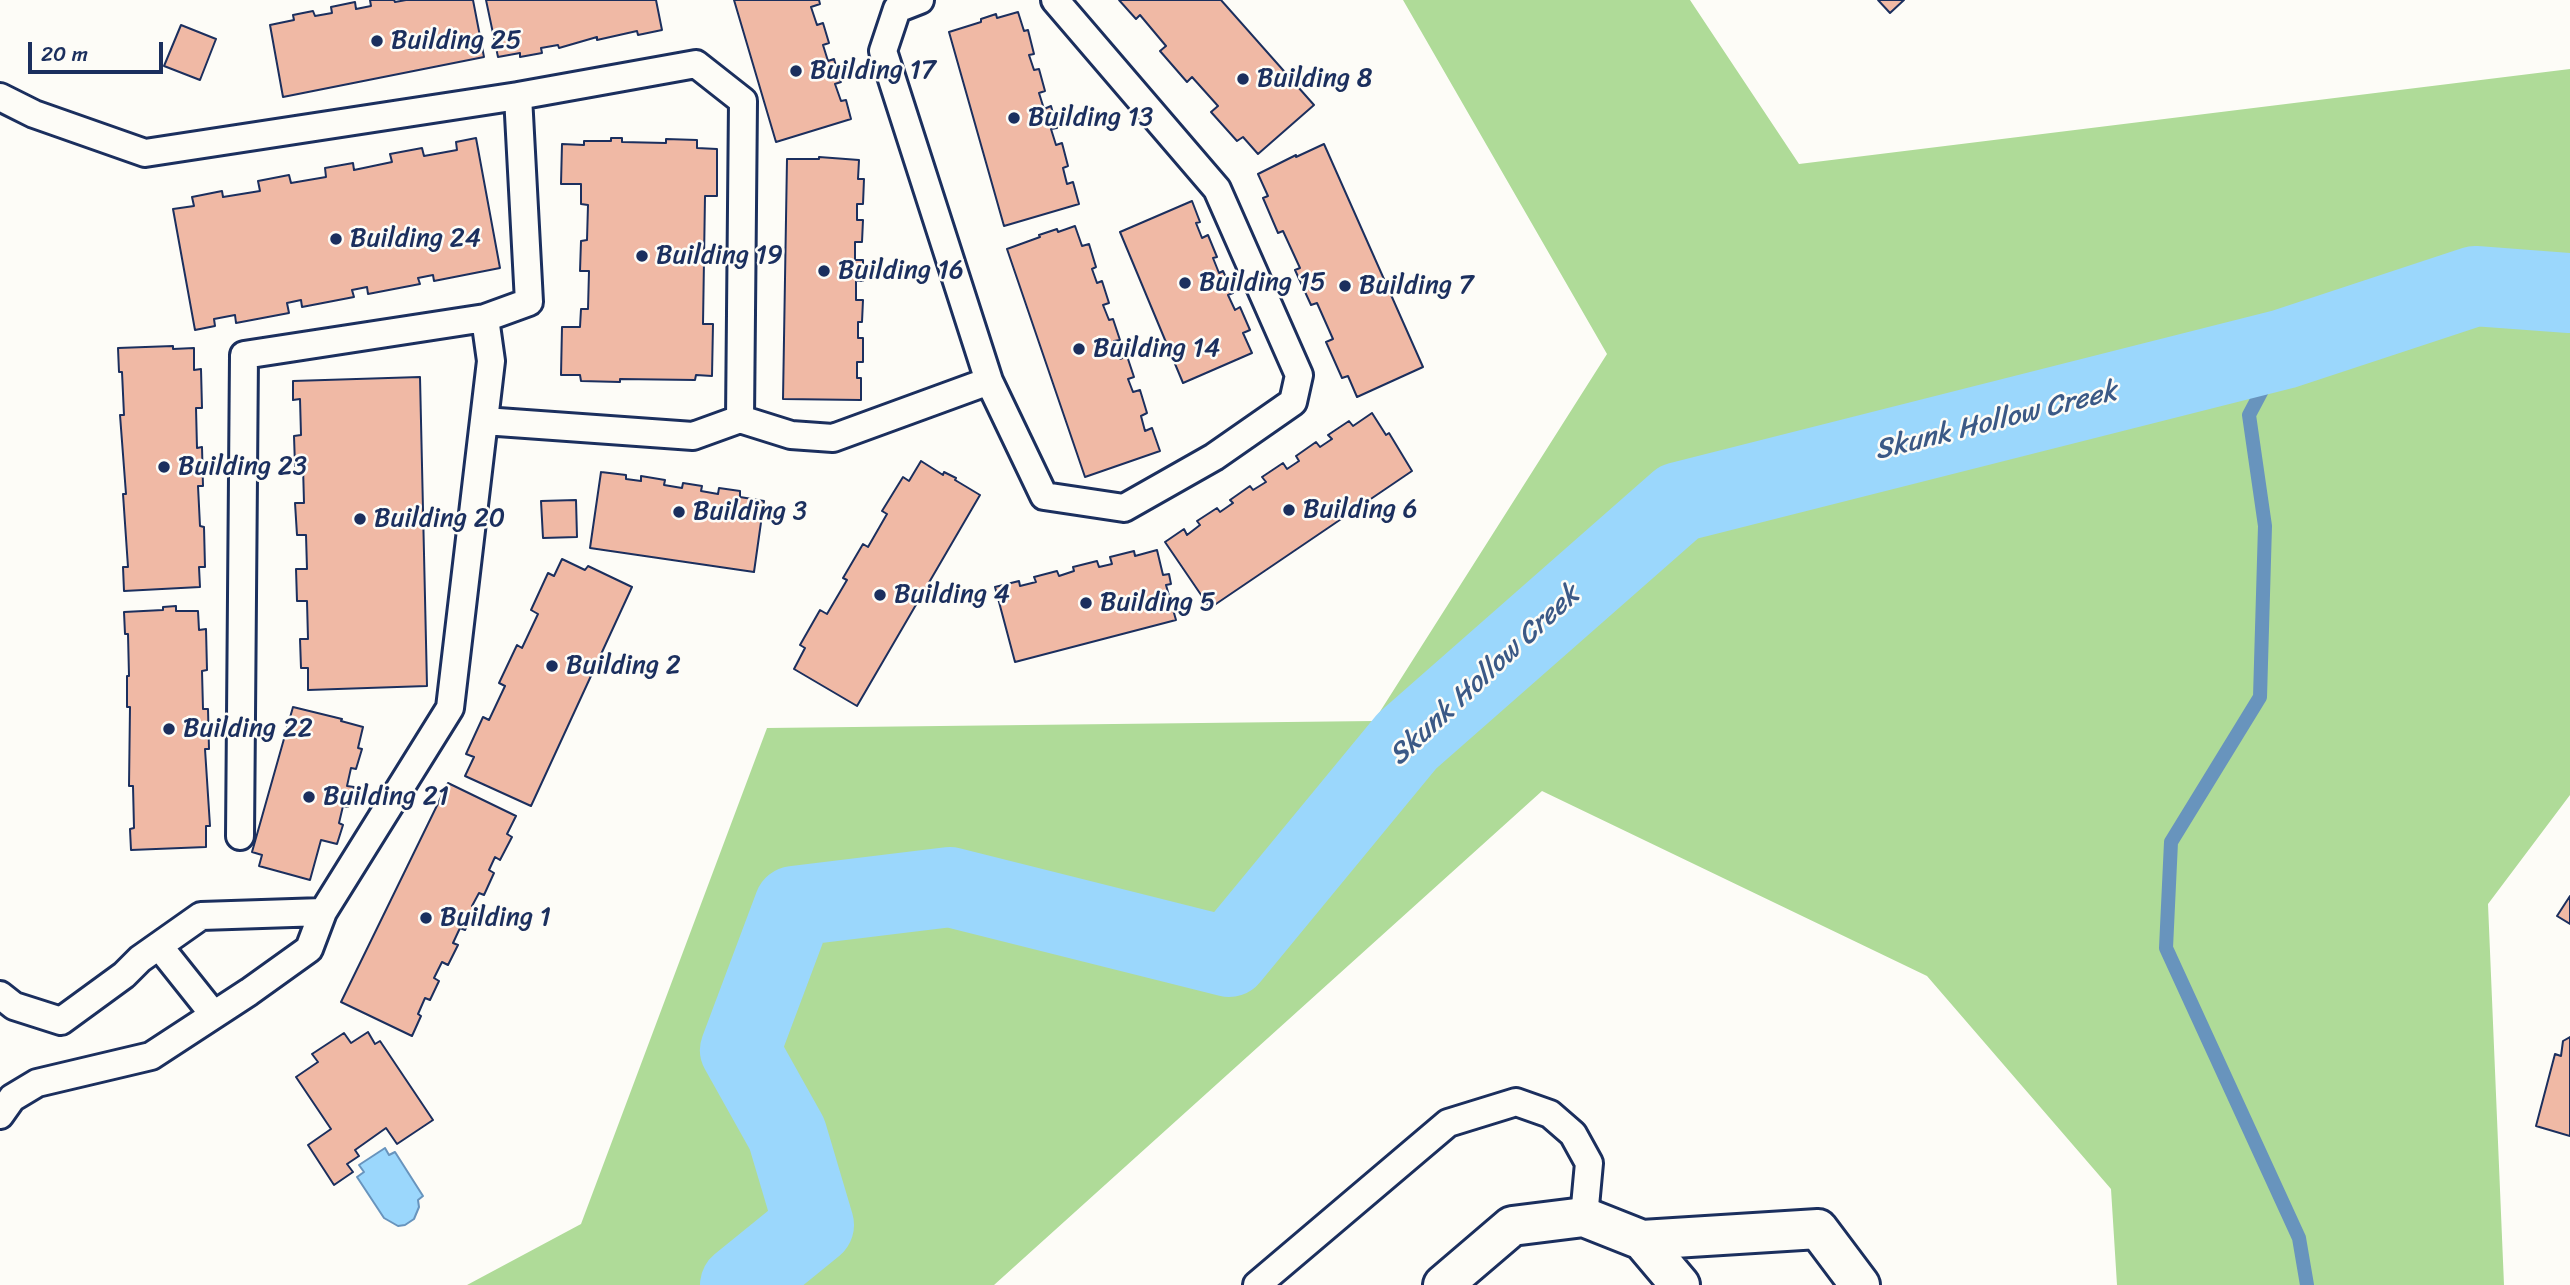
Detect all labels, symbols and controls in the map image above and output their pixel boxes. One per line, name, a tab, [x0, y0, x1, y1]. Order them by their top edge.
place label: Building 25	[391, 25, 522, 57]
scale bar	[32, 28, 166, 72]
marker: Building 25	[369, 33, 385, 49]
text: 20 m	[41, 35, 88, 73]
place label: Building 17	[810, 55, 936, 87]
marker: Building 17	[788, 63, 804, 79]
place label: Building 8	[1257, 63, 1372, 95]
marker: Building 8	[1235, 71, 1251, 87]
place label: Building 13	[1028, 102, 1153, 134]
marker: Building 13	[1006, 110, 1022, 126]
place label: Building 24	[350, 223, 481, 255]
marker: Building 24	[328, 231, 344, 247]
place label: Building 19	[656, 240, 783, 272]
marker: Building 19	[634, 248, 650, 264]
place label: Building 16	[838, 255, 964, 287]
marker: Building 16	[816, 263, 832, 279]
place label: Building 15	[1199, 267, 1326, 299]
place label: Building 7	[1359, 270, 1474, 302]
marker: Building 15	[1177, 275, 1193, 291]
marker: Building 7	[1337, 278, 1353, 294]
place label: Building 14	[1093, 333, 1220, 365]
marker: Building 14	[1071, 341, 1087, 357]
water label: Skunk Hollow Creek	[1872, 376, 2120, 468]
place label: Building 23	[178, 451, 307, 483]
marker: Building 23	[156, 459, 172, 475]
place label: Building 6	[1303, 494, 1418, 526]
place label: Building 3	[693, 496, 807, 528]
marker: Building 6	[1281, 502, 1297, 518]
place label: Building 20	[374, 503, 505, 535]
marker: Building 3	[671, 504, 687, 520]
marker: Building 20	[352, 511, 368, 527]
place label: Building 4	[894, 579, 1010, 611]
water label: Skunk Hollow Creek	[1383, 579, 1587, 773]
marker: Building 4	[872, 587, 888, 603]
place label: Building 5	[1100, 587, 1216, 619]
marker: Building 5	[1078, 595, 1094, 611]
place label: Building 2	[566, 650, 681, 682]
marker: Building 2	[544, 658, 560, 674]
place label: Building 22	[183, 713, 313, 745]
marker: Building 22	[161, 721, 177, 737]
place label: Building 21	[323, 781, 449, 813]
marker: Building 21	[301, 789, 317, 805]
place label: Building 1	[440, 902, 551, 934]
marker: Building 1	[418, 910, 434, 926]

